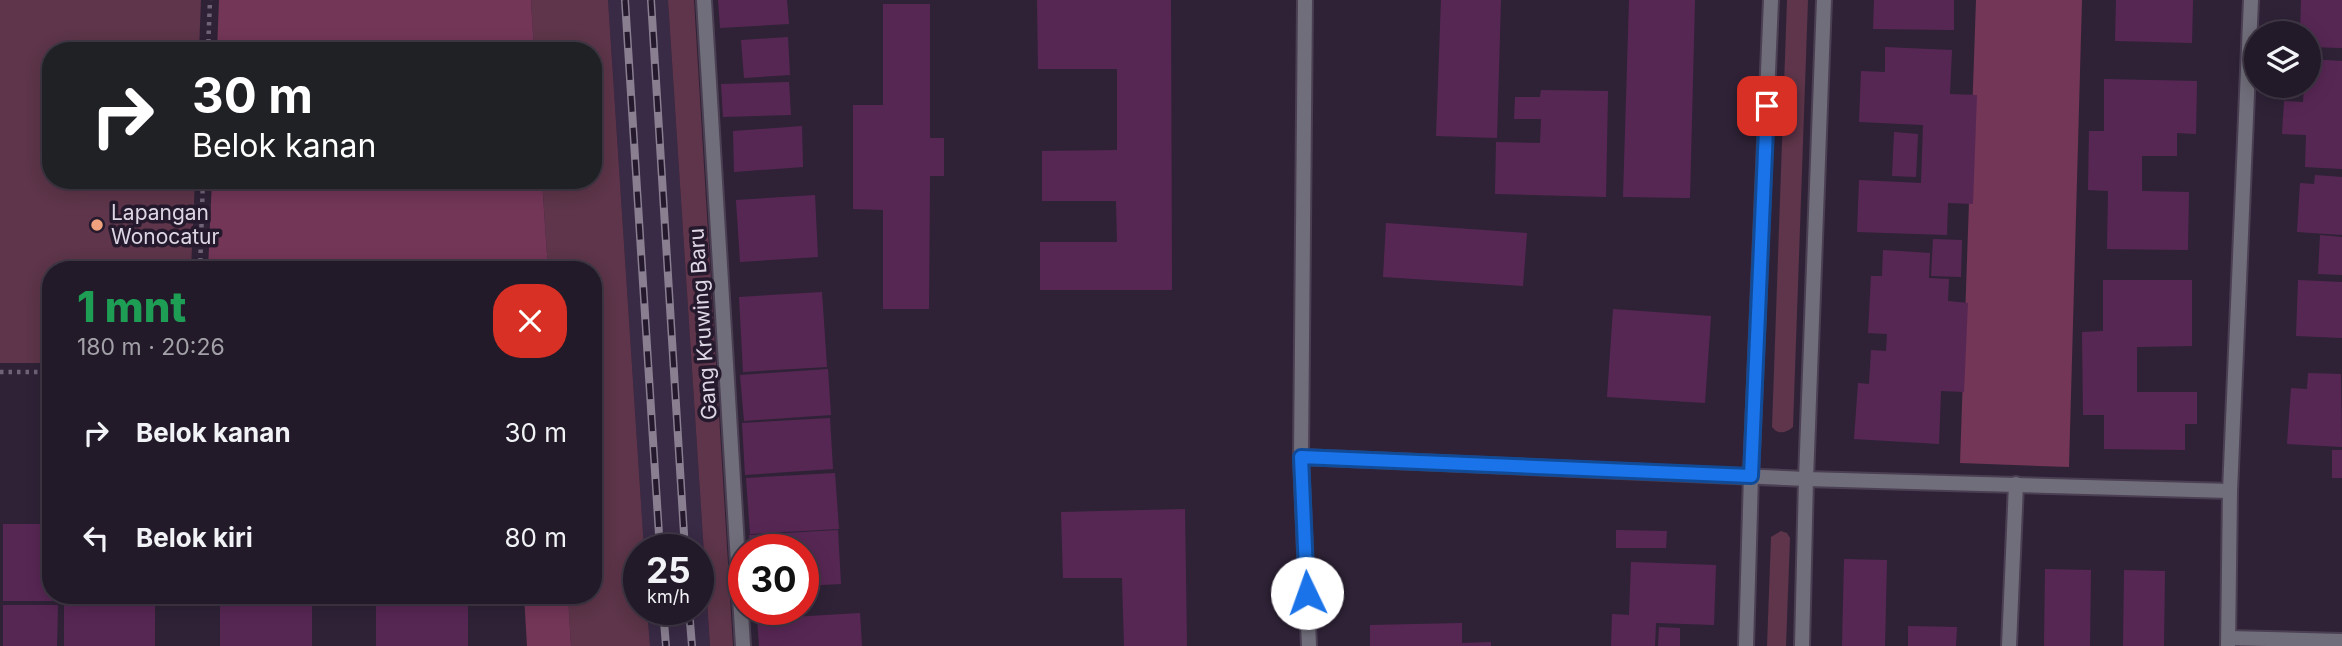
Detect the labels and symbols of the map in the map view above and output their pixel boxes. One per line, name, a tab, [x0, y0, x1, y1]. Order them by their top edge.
pin	[1737, 76, 1797, 136]
place label: Lapangan Wonocatur	[111, 200, 219, 249]
marker: Lapangan Wonocatur	[89, 217, 105, 233]
street label: Gang Kruwing Baru	[683, 227, 722, 421]
speed limit sign: 30	[728, 534, 819, 625]
position arrow	[1270, 556, 1344, 630]

